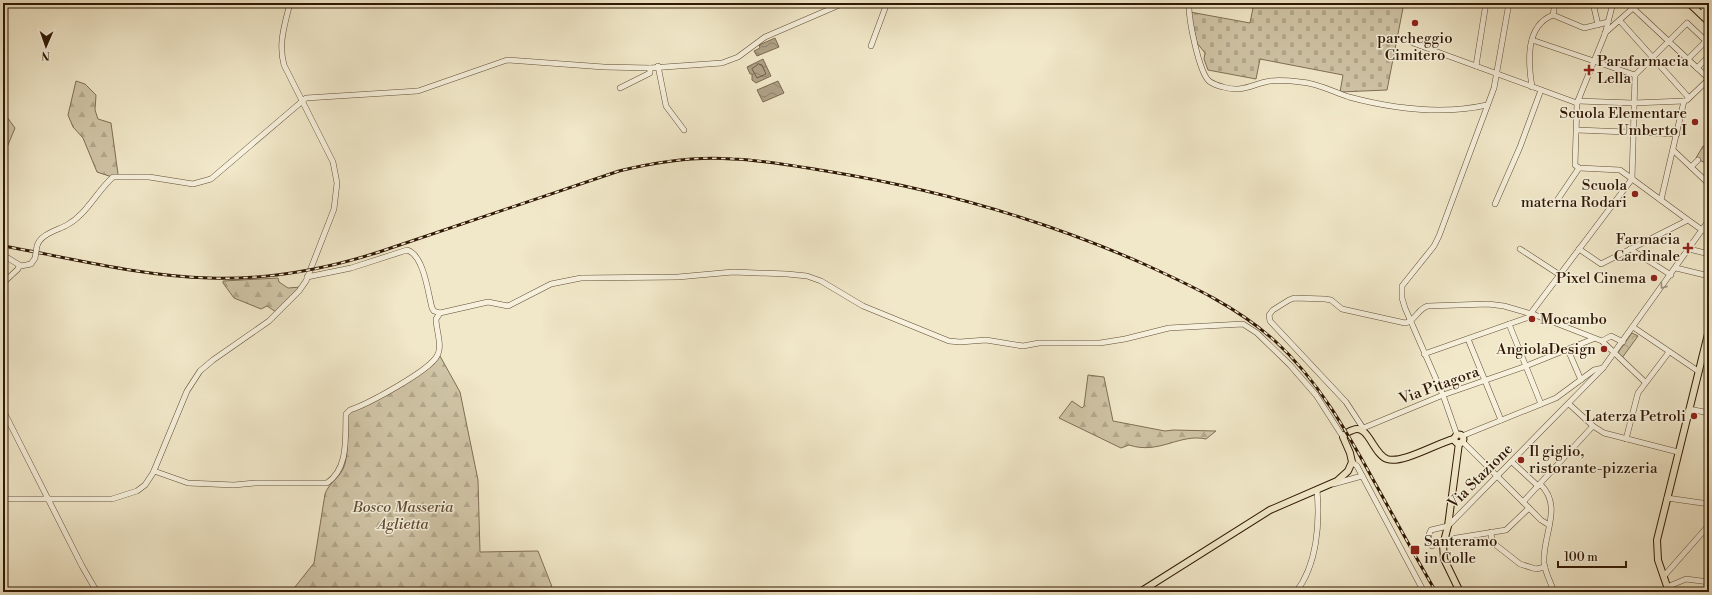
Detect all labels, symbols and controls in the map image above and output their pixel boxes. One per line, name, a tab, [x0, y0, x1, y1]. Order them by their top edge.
marker: parcheggio Cimitero	[1410, 18, 1420, 28]
north arrow	[26, 26, 66, 66]
place label: parcheggio Cimitero	[1377, 29, 1453, 65]
text: N	[41, 48, 50, 62]
place label: Parafarmacia Lella	[1597, 52, 1689, 88]
marker: Parafarmacia Lella	[1584, 65, 1594, 75]
place label: Scuola Elementare Umberto I	[1560, 104, 1687, 140]
marker: Scuola Elementare Umberto I	[1690, 117, 1700, 127]
place label: Scuola materna Rodari	[1521, 176, 1627, 212]
marker: Scuola materna Rodari	[1630, 189, 1640, 199]
place label: Farmacia Cardinale	[1614, 230, 1680, 266]
marker: Farmacia Cardinale	[1683, 243, 1693, 253]
place label: Pixel Cinema	[1556, 269, 1646, 288]
marker: Pixel Cinema	[1649, 273, 1659, 283]
one-way arrow	[1661, 282, 1668, 289]
place label: Mocambo	[1540, 310, 1607, 329]
marker: Mocambo	[1527, 314, 1537, 324]
place label: AngiolaDesign	[1495, 340, 1596, 359]
marker: AngiolaDesign	[1599, 344, 1609, 354]
street label: Via Pitagora	[1396, 362, 1482, 409]
place label: Laterza Petroli	[1585, 407, 1686, 426]
marker: Laterza Petroli	[1689, 411, 1699, 421]
street label: Via Stazione	[1443, 440, 1517, 514]
place label: Il giglio, ristorante-pizzeria	[1529, 442, 1658, 478]
marker: Il giglio, ristorante-pizzeria	[1516, 455, 1526, 465]
park label: Bosco Masseria Aglietta	[352, 498, 454, 534]
place label: Santeramo in Colle	[1424, 532, 1498, 568]
scale bar	[1558, 543, 1626, 569]
marker: Santeramo in Colle	[1409, 544, 1421, 556]
text: 100 m	[1564, 550, 1598, 565]

